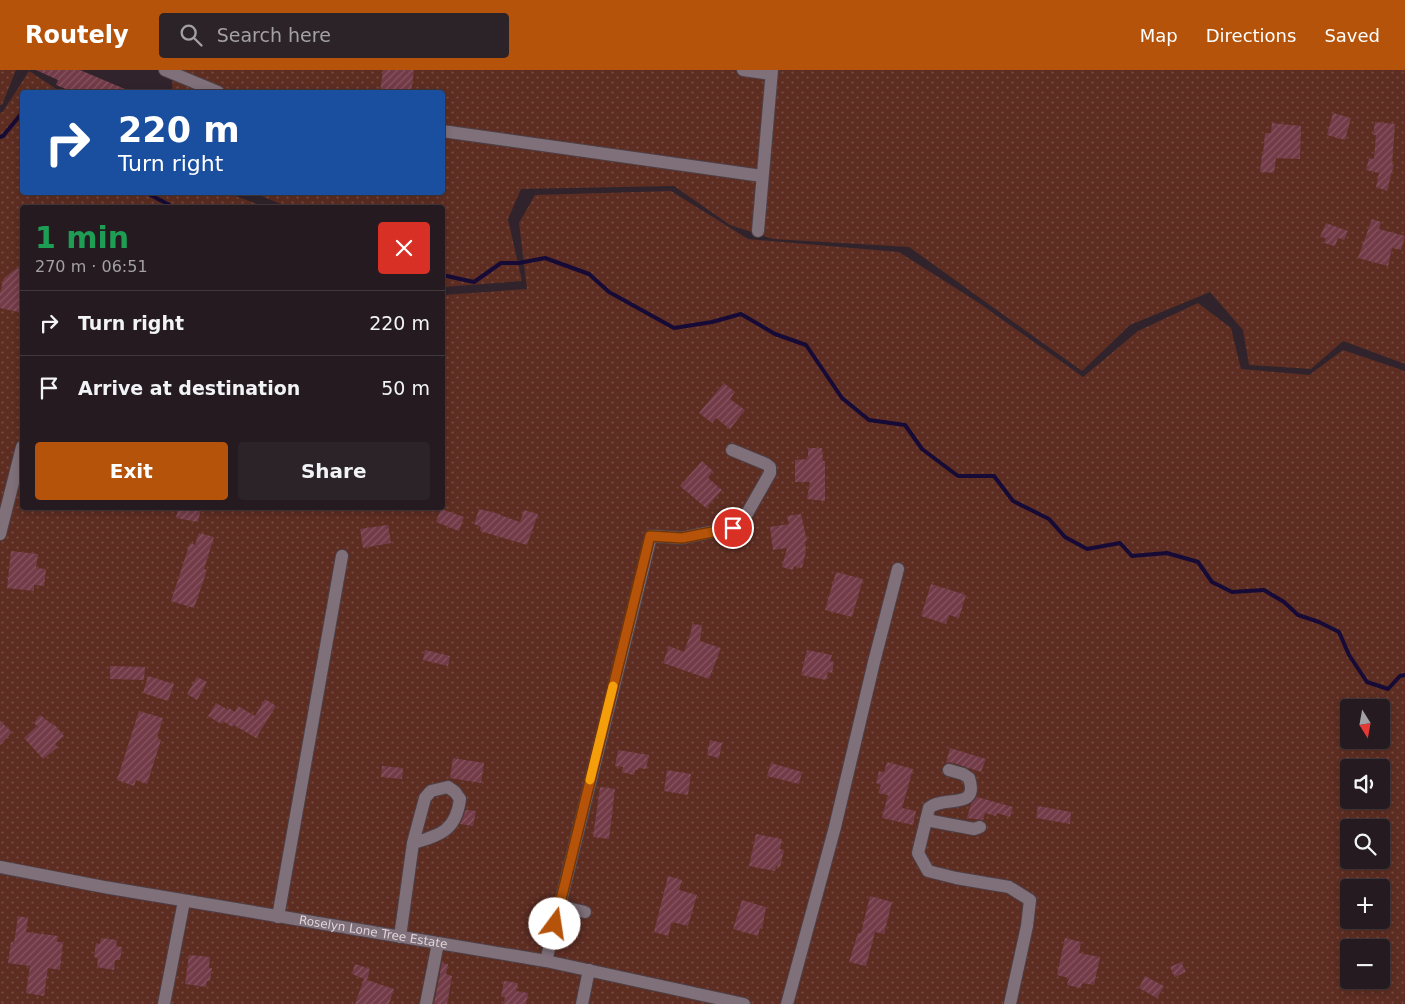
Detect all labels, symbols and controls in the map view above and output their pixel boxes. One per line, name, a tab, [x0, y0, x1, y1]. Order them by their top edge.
search box	[159, 13, 509, 58]
text: Routely	[25, 21, 129, 49]
icon: search	[177, 21, 205, 49]
text: Search here	[217, 24, 331, 46]
text: Map	[1140, 25, 1178, 46]
text: Directions	[1206, 25, 1296, 46]
text: Saved	[1324, 25, 1380, 46]
icon: right	[35, 110, 100, 175]
text: 220 m	[118, 110, 240, 150]
text: Turn right	[118, 151, 223, 176]
text: 1 min	[35, 220, 129, 255]
button: close	[378, 222, 430, 274]
text: 270 m · 06:51	[35, 257, 148, 276]
icon: right	[35, 309, 63, 337]
text: Turn right	[78, 312, 184, 334]
text: 220 m	[369, 312, 430, 334]
icon: arrive	[35, 374, 63, 402]
text: Arrive at destination	[78, 377, 300, 399]
text: 50 m	[381, 377, 430, 399]
button: Exit	[35, 442, 228, 500]
button: Share	[238, 442, 430, 500]
pin	[712, 507, 754, 549]
icon: arrive	[719, 514, 747, 542]
north arrow	[1340, 699, 1390, 749]
map controls	[1340, 699, 1390, 989]
button: sound	[1340, 759, 1390, 809]
button: search	[1340, 819, 1390, 869]
button: +	[1340, 879, 1390, 929]
position arrow	[528, 897, 580, 949]
street label: Roselyn Lone Tree Estate	[298, 913, 449, 951]
button: −	[1340, 939, 1390, 989]

